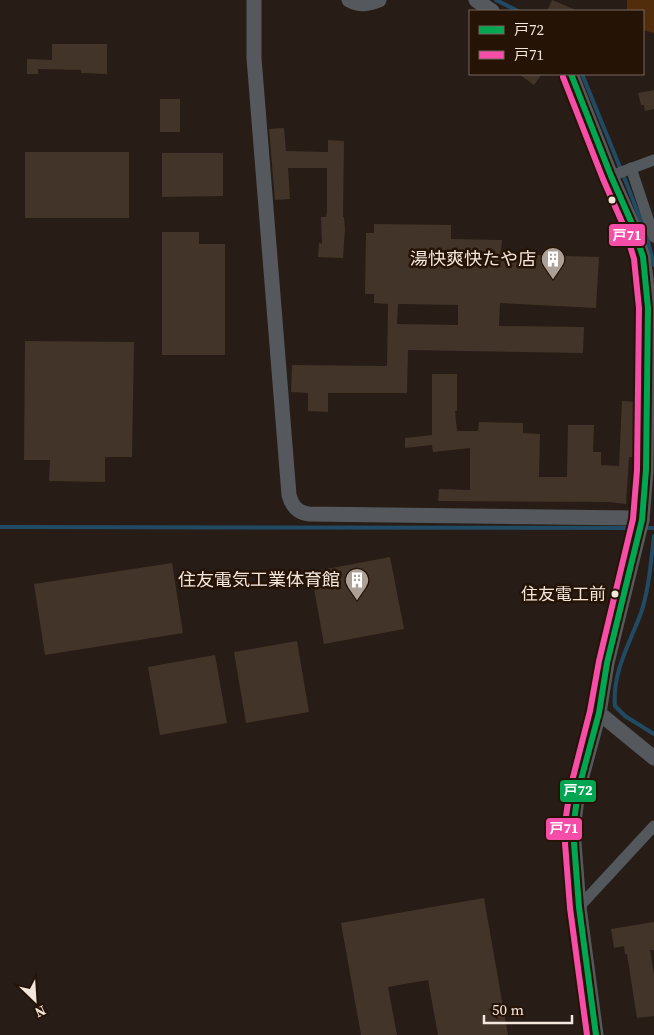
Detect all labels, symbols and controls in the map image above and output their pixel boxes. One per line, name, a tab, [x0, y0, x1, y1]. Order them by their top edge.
legend	[469, 10, 644, 75]
text: 戸72	[514, 19, 544, 40]
text: 戸71	[514, 44, 544, 65]
unlabelled marker	[607, 195, 617, 205]
line badge: 戸71	[608, 223, 646, 247]
text: 戸71	[612, 225, 642, 245]
place label: 湯快爽快たや店	[410, 246, 536, 271]
building icon: 湯快爽快たや店	[540, 246, 566, 280]
place label: 住友電気工業体育館	[178, 567, 340, 592]
building icon: 住友電気工業体育館	[344, 567, 370, 601]
place label: 住友電工前	[521, 582, 606, 606]
marker: 住友電工前	[610, 589, 620, 599]
line badge: 戸72	[559, 779, 597, 803]
text: 戸72	[563, 780, 593, 800]
line badge: 戸71	[545, 817, 583, 841]
text: 戸71	[549, 818, 579, 838]
north arrow	[10, 975, 60, 1025]
scale bar	[484, 992, 572, 1024]
text: 50 m	[492, 999, 524, 1020]
text: N	[32, 1001, 49, 1023]

